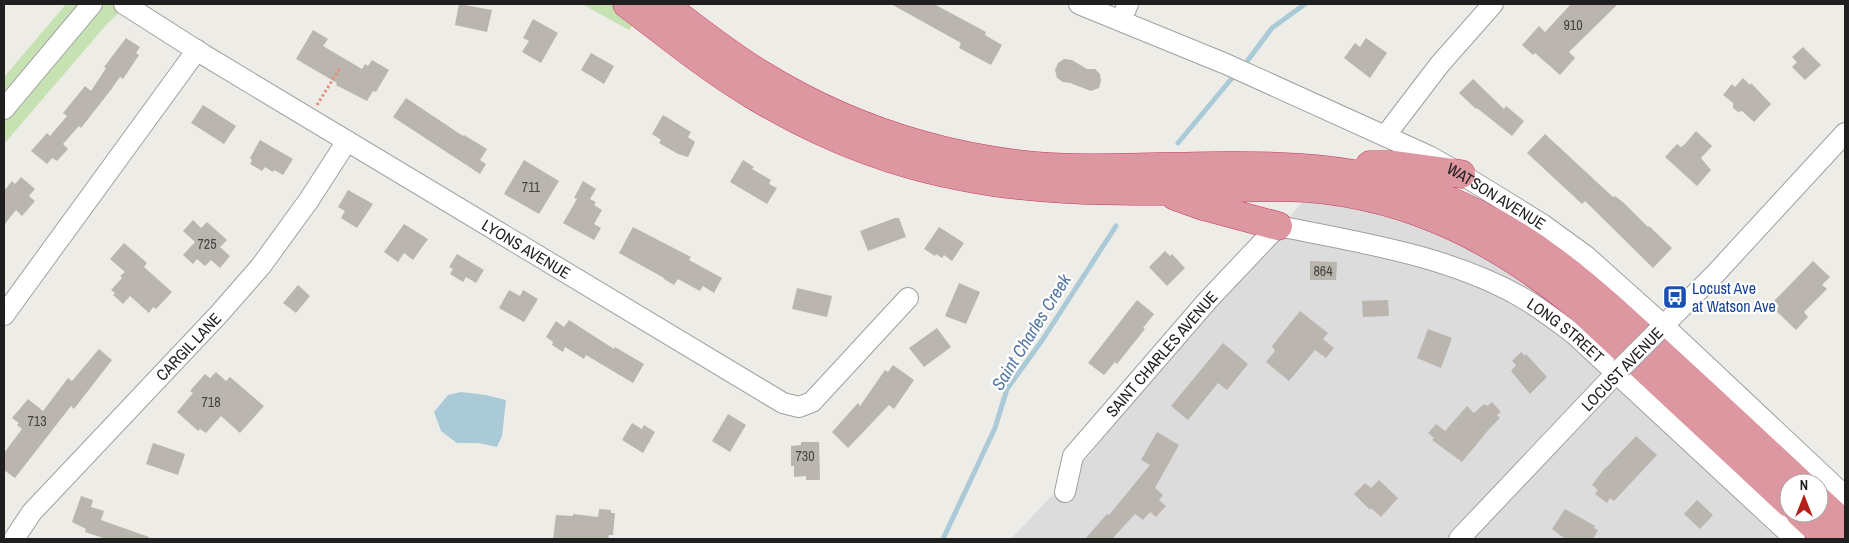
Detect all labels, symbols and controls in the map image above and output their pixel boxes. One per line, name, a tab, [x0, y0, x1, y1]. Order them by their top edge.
house number: 910	[1563, 16, 1583, 34]
street label: WATSON AVENUE	[1443, 157, 1550, 235]
house number: 711	[522, 178, 541, 196]
street label: LYONS AVENUE	[478, 214, 575, 284]
house number: 725	[197, 235, 217, 253]
house number: 864	[1313, 262, 1333, 280]
water label: Saint Charles Creek	[985, 269, 1077, 395]
place label: Locust Ave at Watson Ave	[1692, 277, 1776, 317]
bus stop icon: Locust Ave at Watson Ave	[1662, 284, 1688, 310]
street label: SAINT CHARLES AVENUE	[1101, 286, 1222, 422]
street label: LONG STREET	[1523, 293, 1609, 367]
street label: CARGIL LANE	[151, 308, 226, 386]
street label: LOCUST AVENUE	[1576, 322, 1668, 416]
house number: 718	[201, 393, 221, 411]
house number: 713	[27, 412, 47, 430]
house number: 730	[795, 447, 815, 465]
north arrow	[1779, 473, 1829, 523]
text: N	[1800, 476, 1808, 494]

